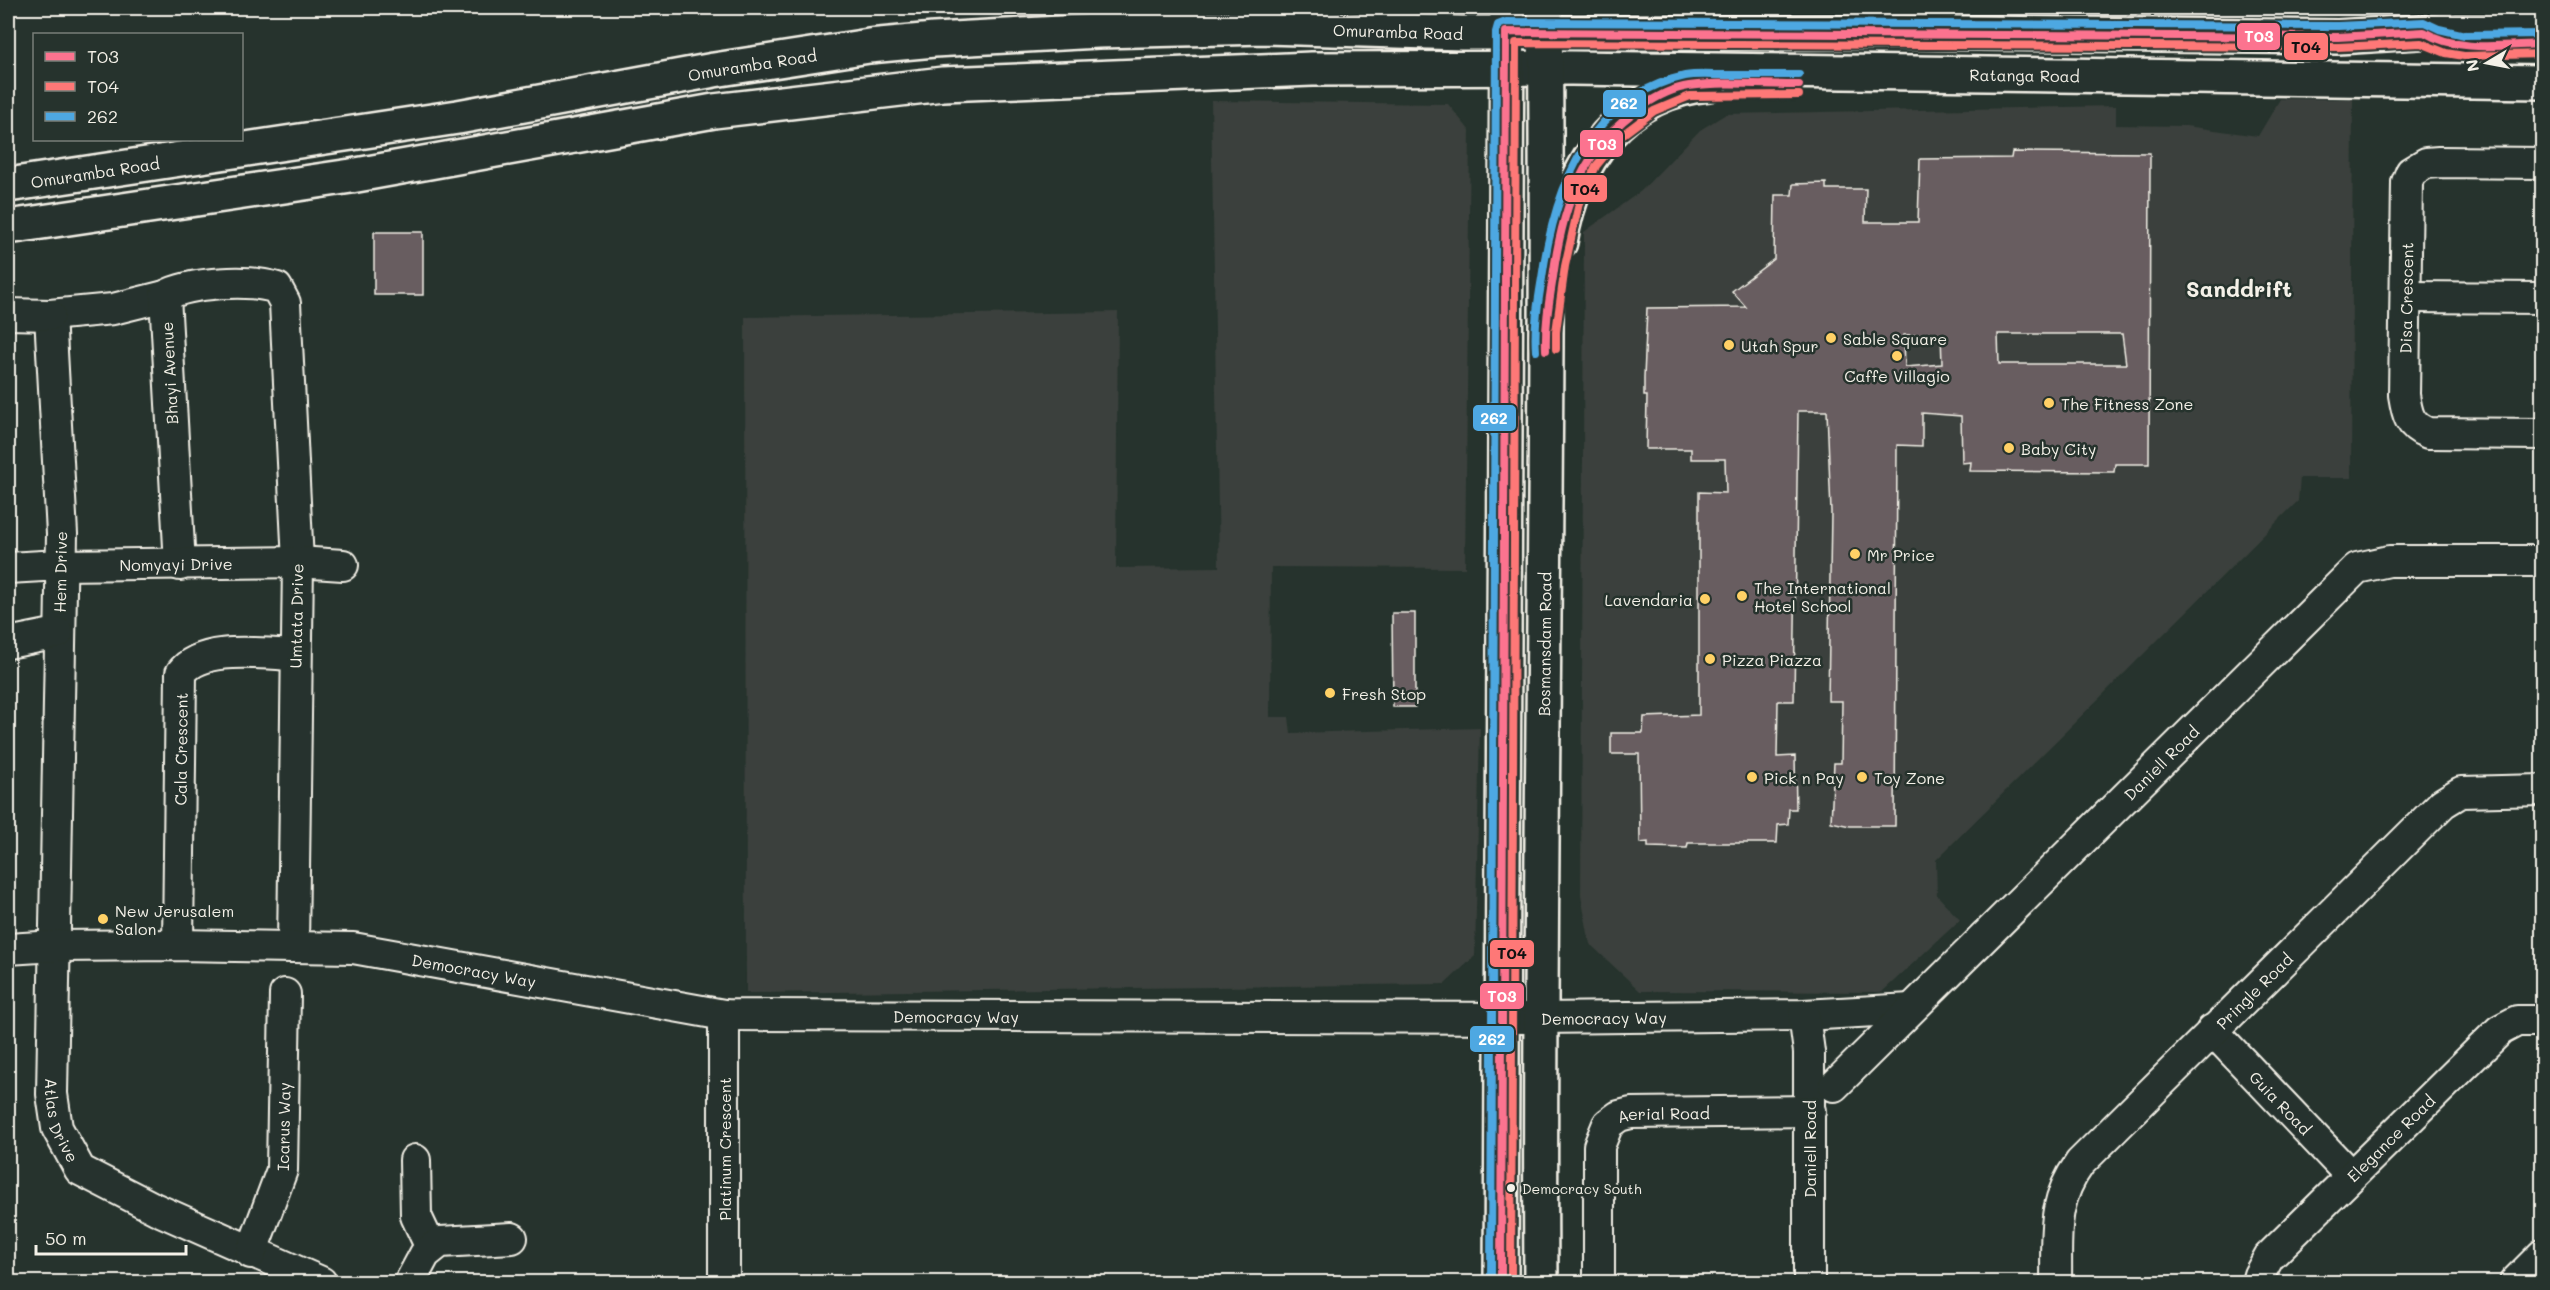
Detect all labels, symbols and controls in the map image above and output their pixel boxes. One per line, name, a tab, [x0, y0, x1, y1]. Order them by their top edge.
street label: Omuramba Road	[1333, 19, 1464, 44]
line badge: T03	[2236, 22, 2281, 51]
text: T03	[2244, 25, 2274, 46]
line badge: T04	[2283, 32, 2329, 61]
legend	[33, 33, 243, 141]
north arrow	[2457, 33, 2517, 93]
text: T04	[2291, 36, 2321, 57]
text: T03	[87, 44, 119, 68]
street label: Omuramba Road	[686, 44, 818, 85]
text: N	[2460, 58, 2483, 74]
street label: Ratanga Road	[1969, 63, 2080, 86]
text: T04	[87, 74, 119, 98]
line badge: 262	[1602, 89, 1647, 118]
text: 262	[1610, 92, 1638, 113]
text: 262	[87, 104, 118, 128]
line badge: T03	[1579, 129, 1624, 158]
text: T03	[1587, 133, 1617, 154]
street label: Omuramba Road	[29, 152, 161, 192]
line badge: T04	[1563, 174, 1608, 203]
text: T04	[1570, 178, 1600, 199]
street label: Disa Crescent	[2395, 242, 2417, 354]
district label: Sanddrift	[2186, 274, 2292, 303]
street label: Bhayi Avenue	[156, 321, 182, 425]
place label: Sable Square	[1843, 328, 1947, 349]
marker: Sable Square	[1824, 331, 1838, 345]
place label: Utah Spur	[1741, 335, 1819, 356]
marker: Utah Spur	[1722, 338, 1736, 352]
marker: Caffe Villagio	[1890, 349, 1904, 363]
place label: Caffe Villagio	[1844, 365, 1950, 386]
place label: The Fitness Zone	[2061, 393, 2193, 414]
marker: The Fitness Zone	[2042, 396, 2056, 410]
line badge: 262	[1472, 404, 1517, 432]
text: 262	[1480, 407, 1508, 428]
place label: Baby City	[2021, 438, 2096, 459]
marker: Baby City	[2002, 441, 2016, 455]
street label: Hem Drive	[49, 531, 71, 613]
place label: Mr Price	[1867, 544, 1935, 565]
marker: Mr Price	[1848, 547, 1862, 561]
street label: Nomyayi Drive	[119, 552, 233, 575]
street label: Umtata Drive	[285, 563, 307, 669]
street label: Bosmansdam Road	[1533, 572, 1555, 716]
place label: The International Hotel School	[1754, 577, 1891, 616]
place label: Lavendaria	[1604, 589, 1693, 610]
marker: The International Hotel School	[1735, 589, 1749, 603]
marker: Lavendaria	[1698, 592, 1712, 606]
place label: Pizza Piazza	[1722, 649, 1822, 670]
marker: Pizza Piazza	[1703, 652, 1717, 666]
place label: Fresh Stop	[1342, 683, 1426, 704]
marker: Fresh Stop	[1323, 686, 1337, 700]
street label: Cala Crescent	[169, 692, 191, 806]
street label: Daniell Road	[2119, 720, 2203, 804]
place label: Pick n Pay	[1764, 767, 1844, 788]
place label: Toy Zone	[1874, 767, 1945, 788]
marker: Pick n Pay	[1745, 770, 1759, 784]
marker: Toy Zone	[1855, 770, 1869, 784]
place label: New Jerusalem Salon	[115, 900, 234, 939]
marker: New Jerusalem Salon	[96, 912, 110, 926]
line badge: T04	[1489, 939, 1535, 968]
text: T04	[1497, 942, 1527, 963]
street label: Democracy Way	[410, 948, 538, 991]
street label: Pringle Road	[2211, 948, 2297, 1033]
line badge: T03	[1479, 982, 1525, 1010]
text: T03	[1487, 985, 1517, 1006]
street label: Democracy Way	[893, 1005, 1019, 1027]
street label: Democracy Way	[1541, 1006, 1667, 1028]
line badge: 262	[1469, 1025, 1515, 1053]
text: 262	[1478, 1028, 1506, 1049]
street label: Guia Road	[2246, 1066, 2316, 1139]
street label: Platinum Crescent	[714, 1077, 735, 1221]
street label: Atlas Drive	[41, 1078, 84, 1166]
street label: Icarus Way	[271, 1082, 294, 1171]
street label: Elegance Road	[2342, 1090, 2439, 1186]
street label: Daniell Road	[1799, 1100, 1820, 1198]
street label: Aerial Road	[1615, 1102, 1710, 1127]
place label: Democracy South	[1522, 1179, 1642, 1198]
marker: Democracy South	[1505, 1182, 1517, 1194]
scale bar	[36, 1218, 186, 1256]
text: 50 m	[45, 1226, 87, 1250]

